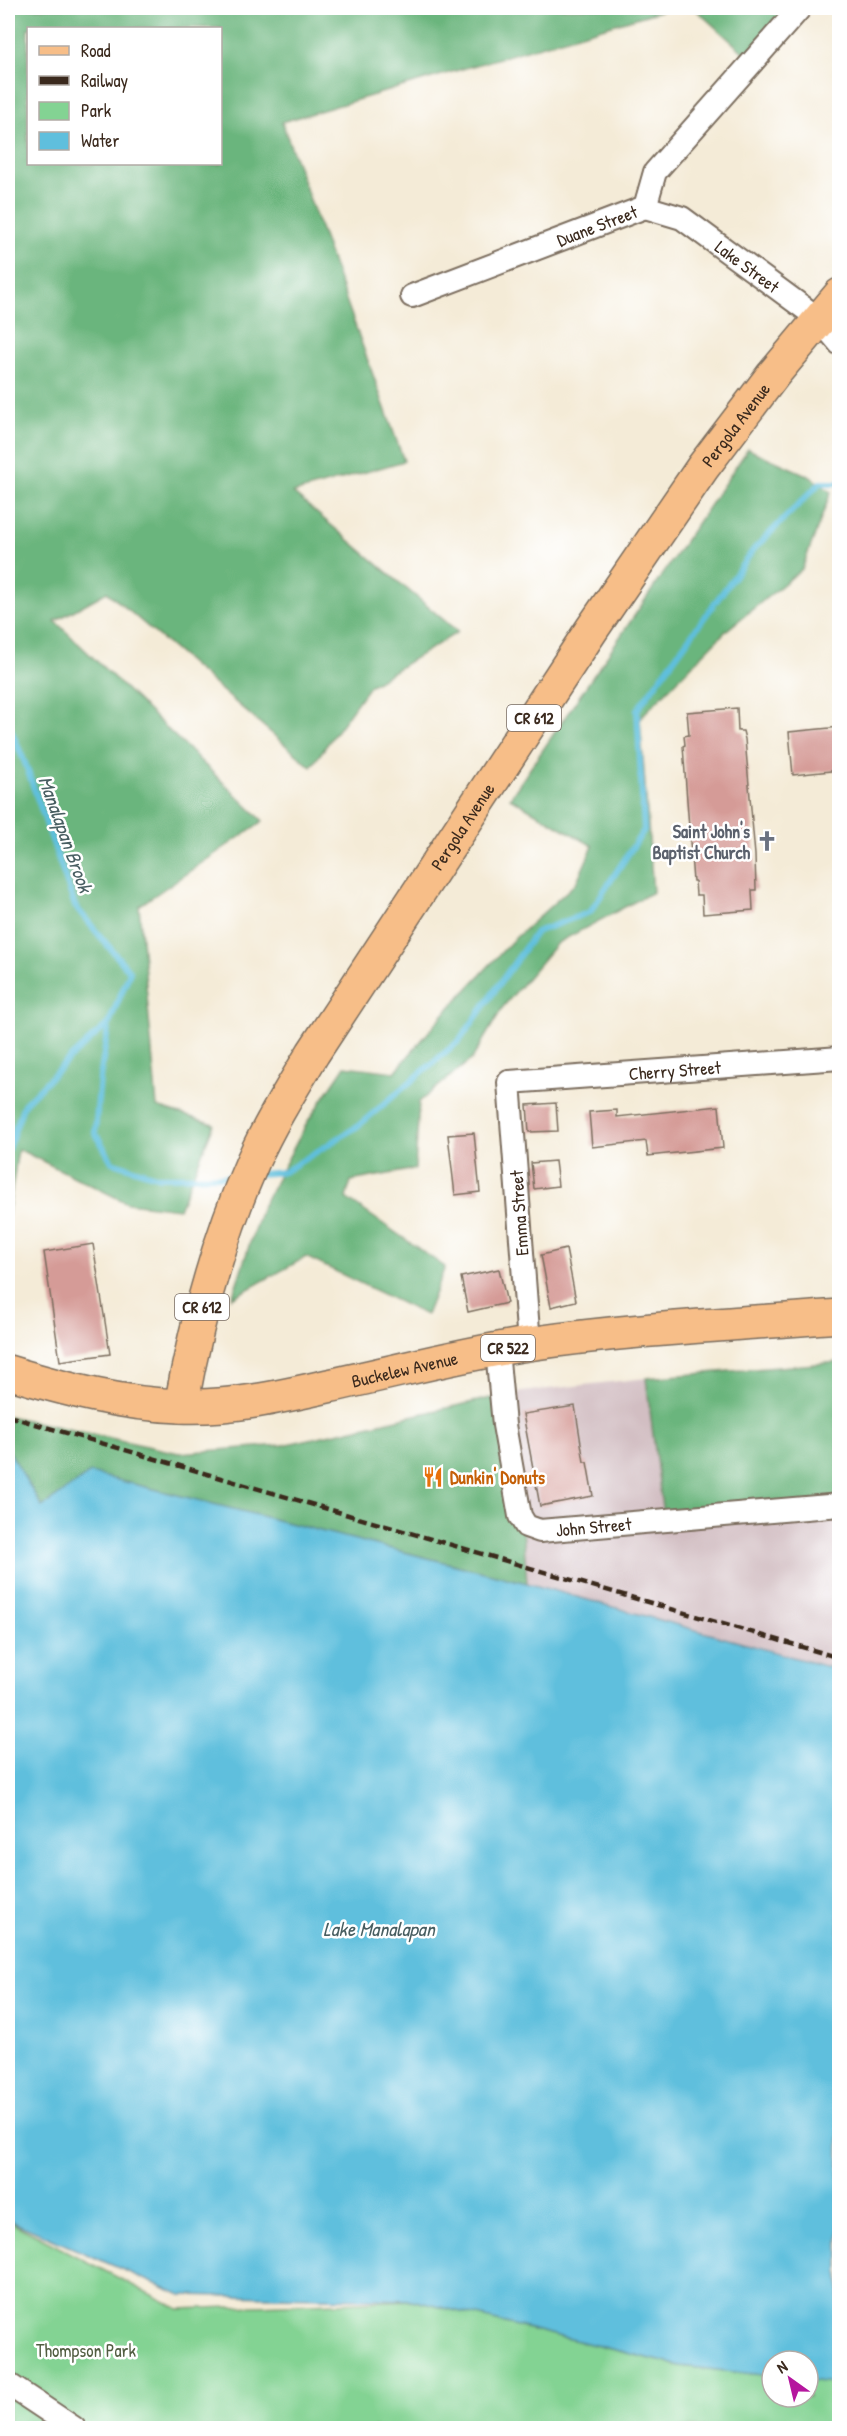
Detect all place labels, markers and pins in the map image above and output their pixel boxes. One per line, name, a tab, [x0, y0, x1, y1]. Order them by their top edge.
place label: Saint John's Baptist Church	[653, 819, 750, 866]
church icon: Saint John's Baptist Church	[755, 829, 779, 853]
restaurant icon: Dunkin' Donuts	[421, 1465, 445, 1489]
place label: Dunkin' Donuts	[450, 1465, 545, 1490]

